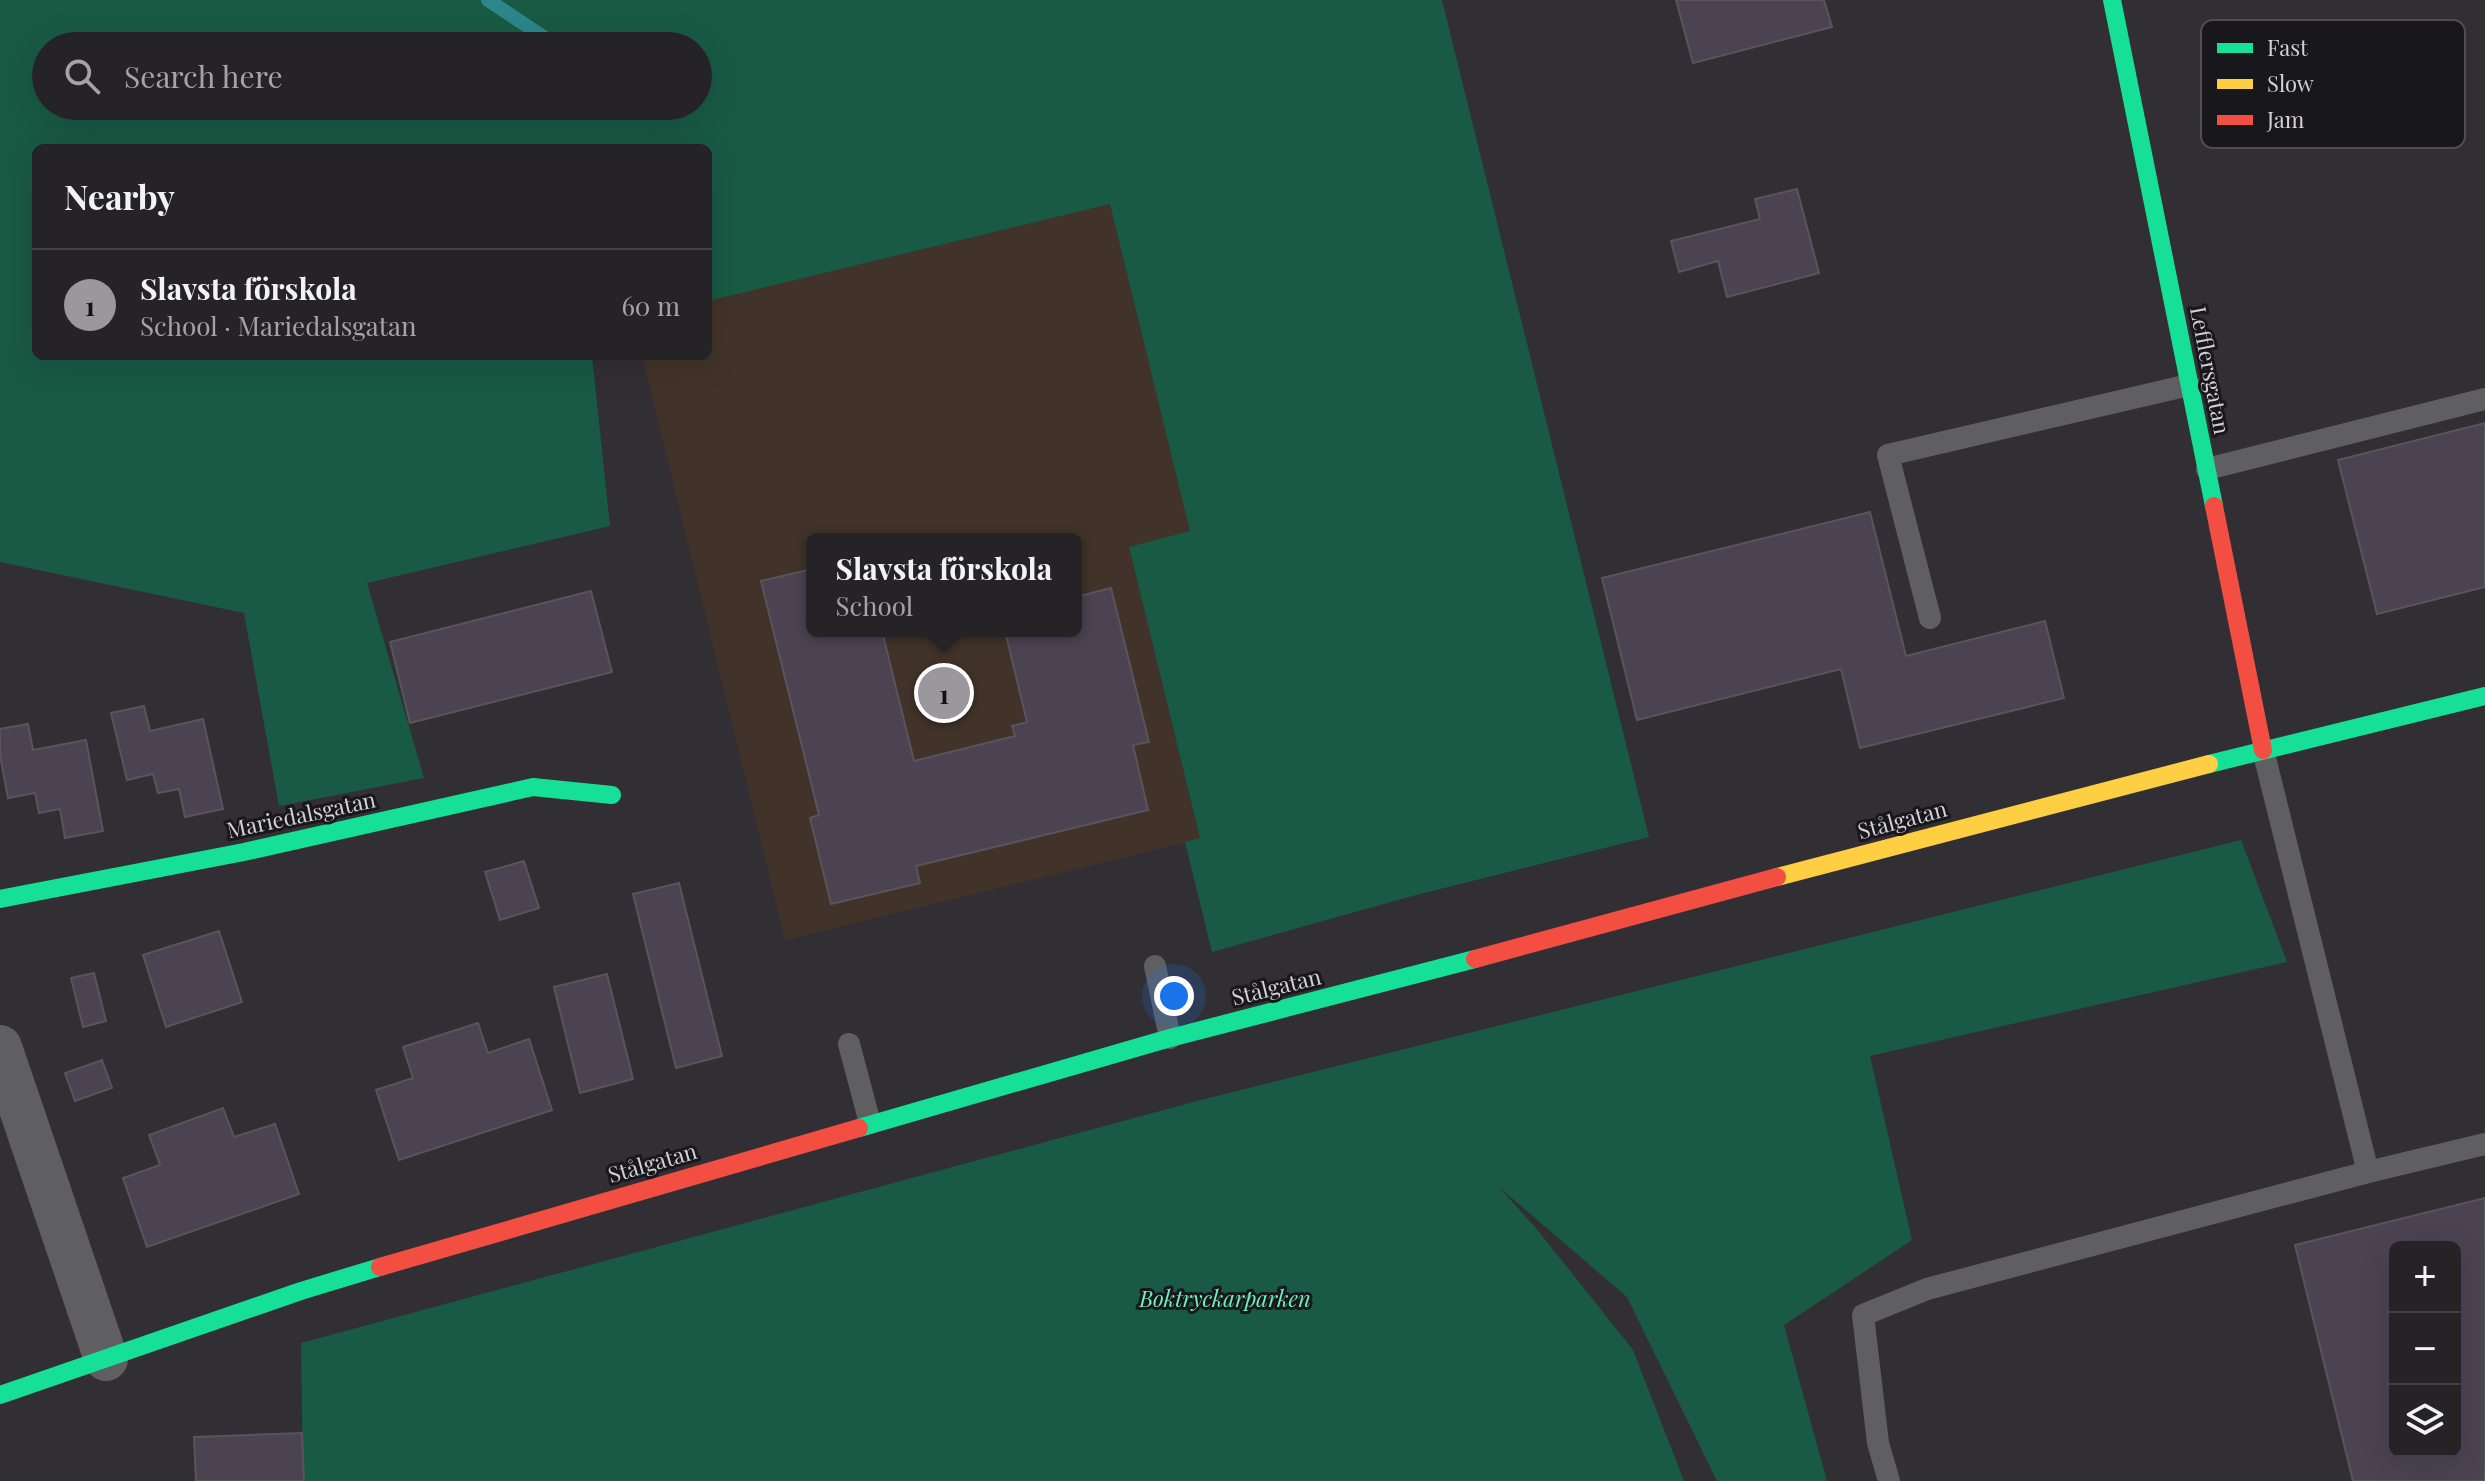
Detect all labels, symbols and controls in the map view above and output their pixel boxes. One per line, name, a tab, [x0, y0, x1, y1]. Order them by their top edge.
legend	[2201, 20, 2465, 148]
search box	[32, 32, 712, 120]
text: Fast	[2267, 32, 2309, 62]
icon: search	[60, 54, 104, 98]
text: Search here	[124, 56, 283, 96]
text: Slow	[2267, 68, 2314, 98]
text: Jam	[2266, 104, 2305, 134]
text: Nearby	[64, 173, 175, 219]
text: Slavsta förskola	[140, 268, 357, 308]
text: 1	[85, 288, 95, 323]
text: 60 m	[621, 288, 680, 323]
street label: Lefflersgatan	[2184, 304, 2238, 436]
text: School · Mariedalsgatan	[140, 308, 416, 343]
popup	[806, 533, 1082, 637]
text: Slavsta förskola	[836, 548, 1052, 588]
text: School	[836, 588, 913, 623]
pin: 1	[918, 663, 970, 723]
street label: Mariedalsgatan	[224, 784, 378, 844]
street label: Stålgatan	[1854, 793, 1950, 845]
street label: Stålgatan	[1228, 960, 1324, 1012]
your location	[1154, 976, 1194, 1016]
street label: Stålgatan	[604, 1135, 700, 1189]
map controls	[2389, 1241, 2461, 1457]
button: +	[2389, 1241, 2461, 1313]
park label: Boktryckarparken	[1138, 1283, 1311, 1313]
button: −	[2389, 1313, 2461, 1385]
button: layers	[2389, 1385, 2461, 1457]

